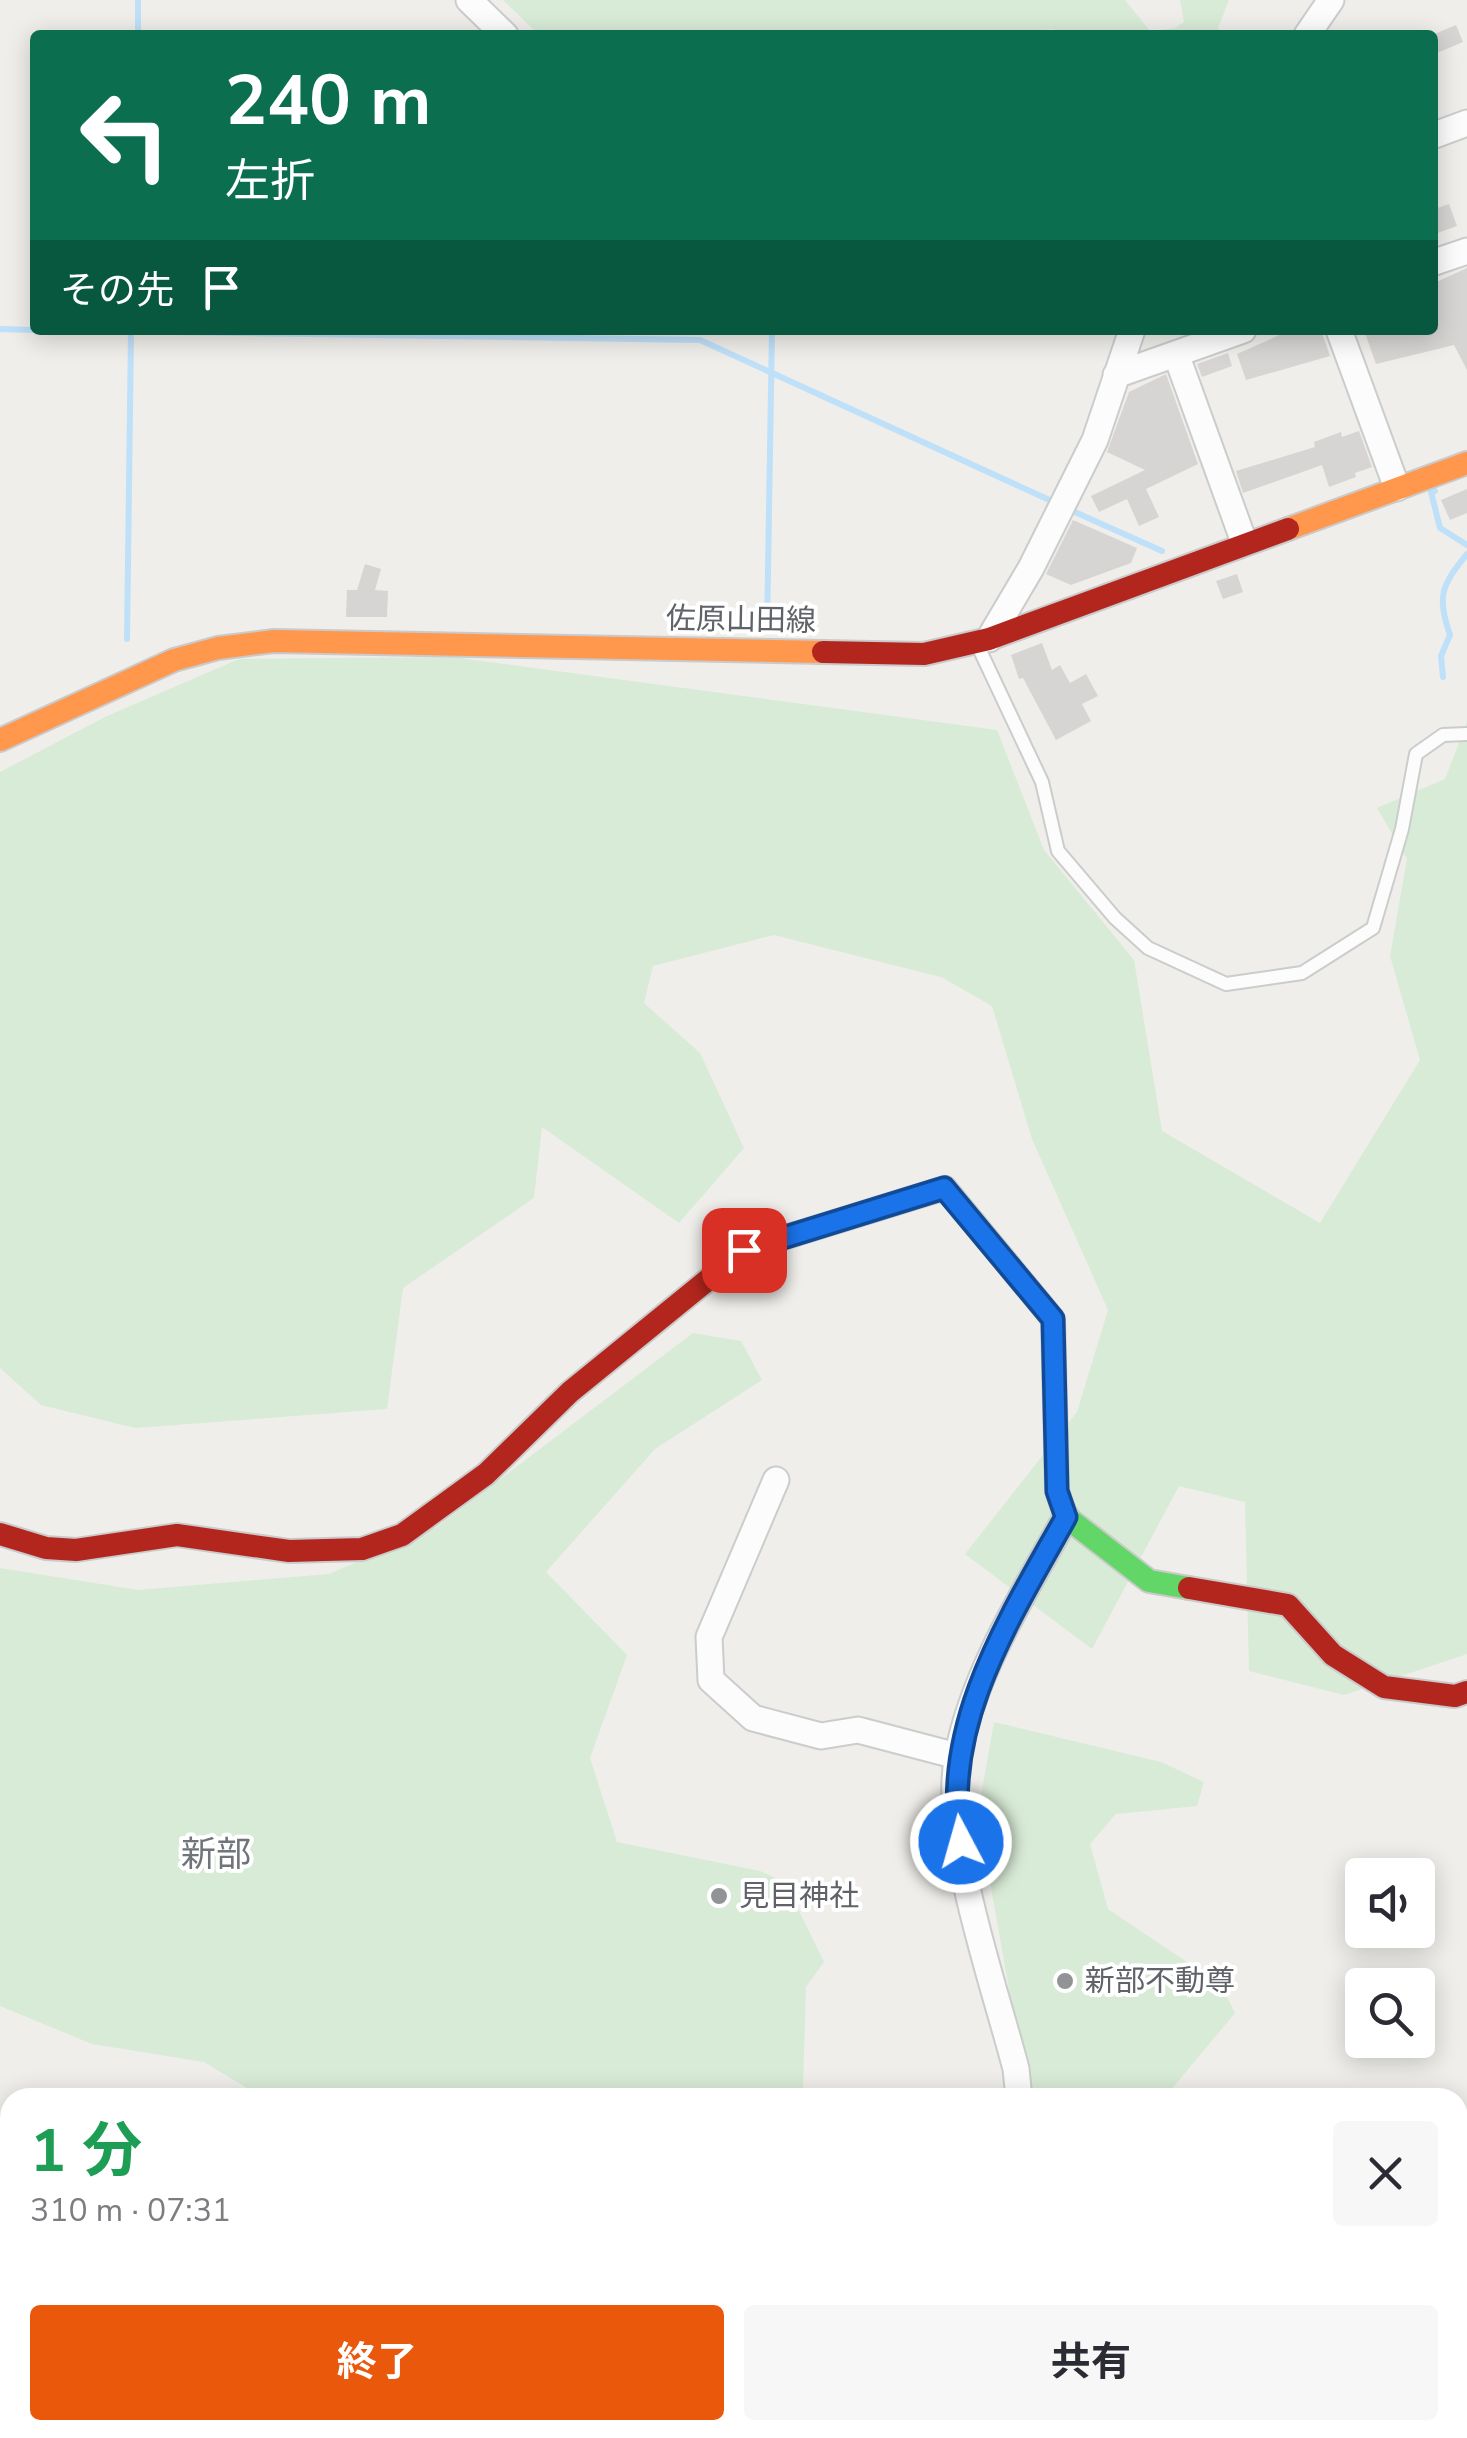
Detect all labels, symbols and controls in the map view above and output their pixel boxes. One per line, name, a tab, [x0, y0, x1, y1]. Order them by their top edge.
text: 240 m	[225, 53, 431, 149]
icon: left	[60, 70, 190, 200]
text: 左折	[225, 151, 315, 212]
icon: arrive	[194, 260, 249, 315]
text: その先	[60, 265, 174, 316]
street label: 佐原山田線	[666, 598, 816, 642]
pin	[702, 1208, 787, 1293]
icon: arrive	[717, 1223, 772, 1278]
position arrow	[909, 1790, 1013, 1894]
district label: 新部	[181, 1831, 251, 1878]
map controls	[1345, 1858, 1435, 2058]
button: sound	[1345, 1858, 1435, 1948]
place label: 見目神社	[739, 1876, 859, 1917]
marker: 見目神社	[708, 1885, 730, 1907]
place label: 新部不動尊	[1085, 1961, 1235, 2002]
button: search	[1345, 1968, 1435, 2058]
marker: 新部不動尊	[1054, 1970, 1076, 1992]
text: 1 分	[30, 2110, 142, 2192]
button: close	[1333, 2121, 1438, 2226]
text: 310 m · 07:31	[30, 2189, 231, 2232]
button: 終了	[30, 2305, 724, 2420]
button: 共有	[744, 2305, 1438, 2420]

